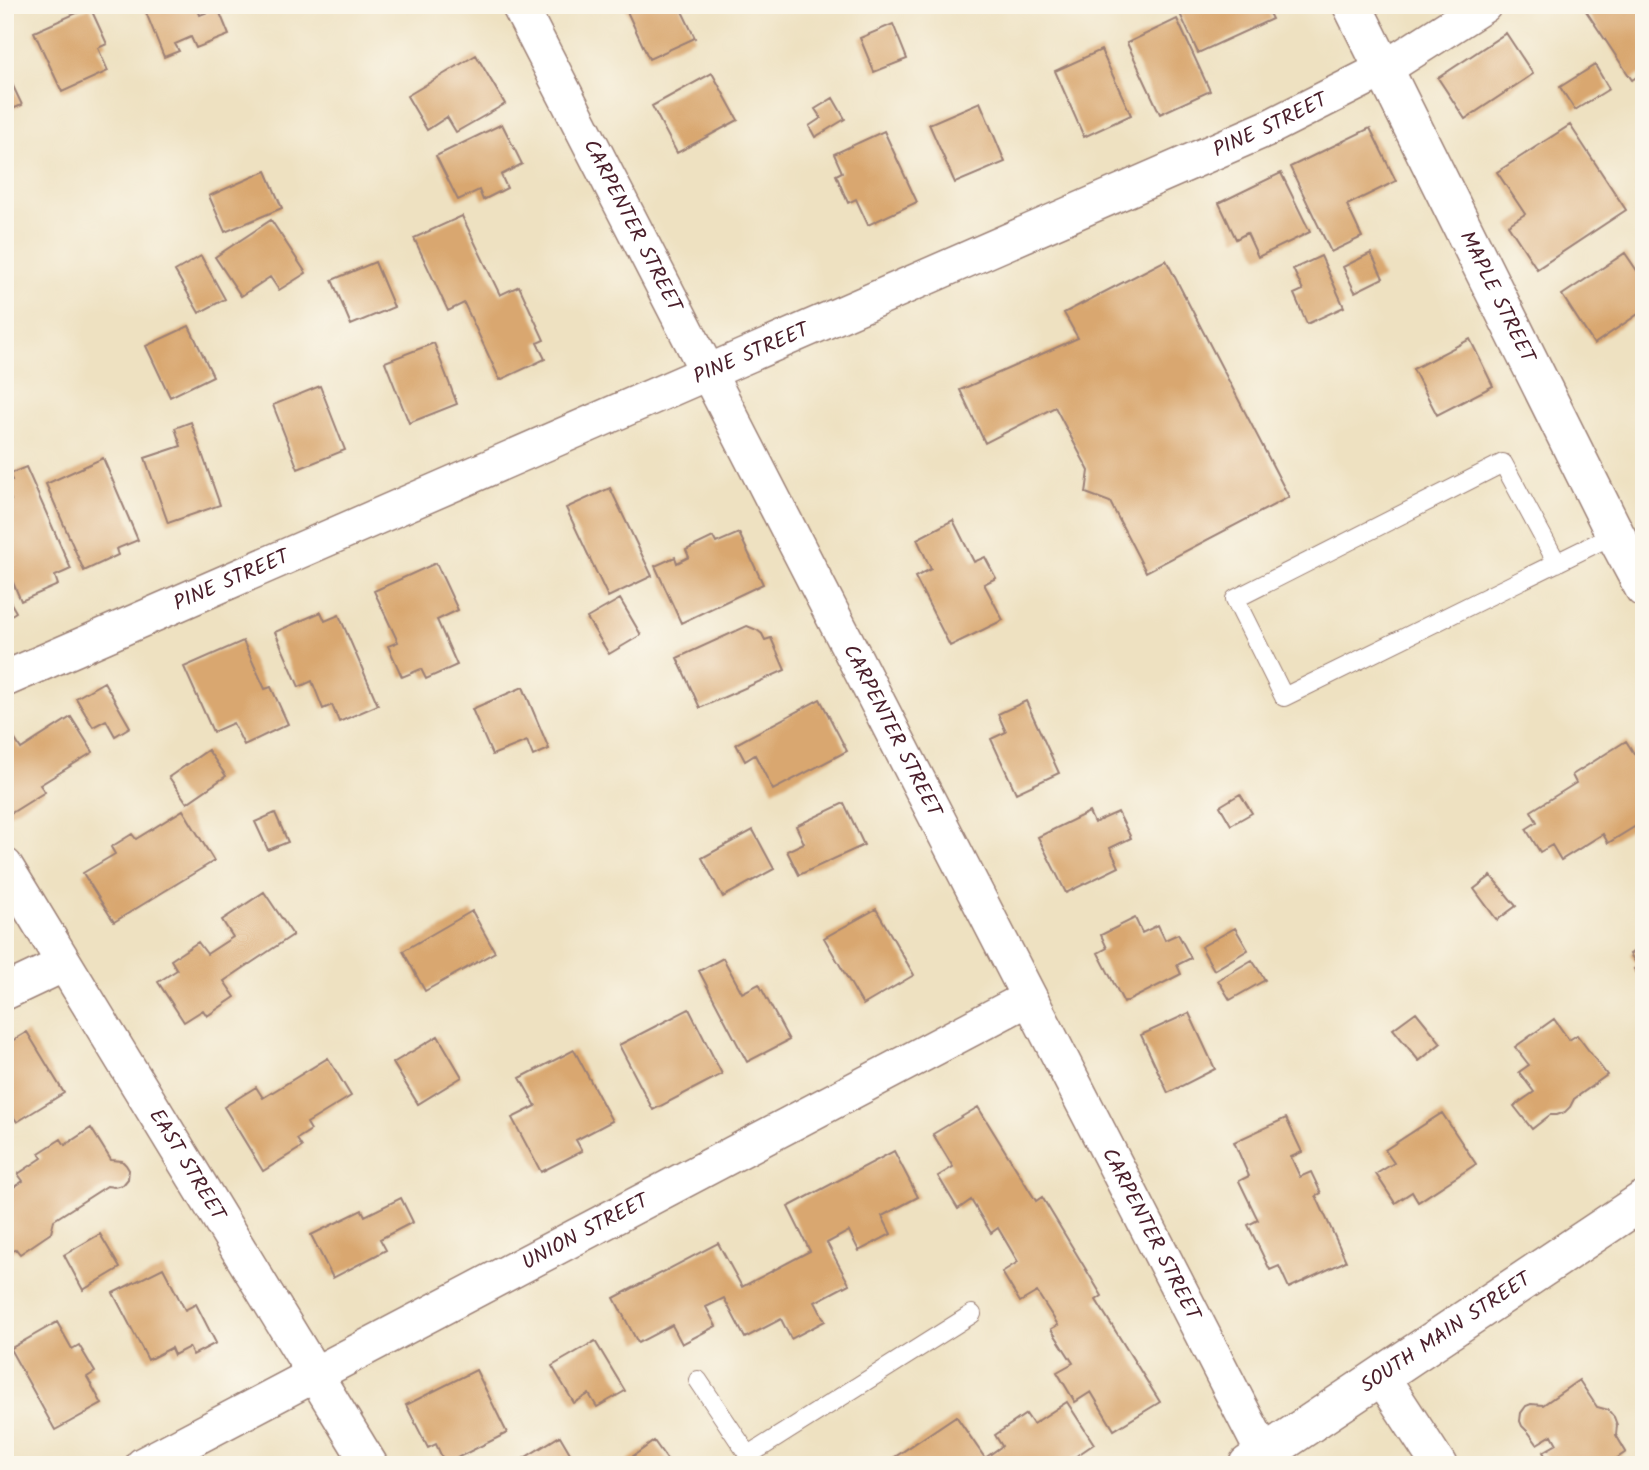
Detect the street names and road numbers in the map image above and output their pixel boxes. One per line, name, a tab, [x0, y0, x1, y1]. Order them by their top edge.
street label: PINE STREET	[1208, 83, 1335, 167]
street label: CARPENTER STREET	[574, 133, 691, 319]
street label: MAPLE STREET	[1450, 225, 1545, 370]
street label: PINE STREET	[688, 313, 816, 393]
street label: PINE STREET	[168, 540, 296, 620]
street label: CARPENTER STREET	[834, 639, 951, 824]
street label: EAST STREET	[140, 1102, 235, 1229]
street label: CARPENTER STREET	[1093, 1142, 1210, 1328]
street label: UNION STREET	[516, 1184, 656, 1279]
street label: SOUTH MAIN STREET	[1354, 1263, 1539, 1402]

